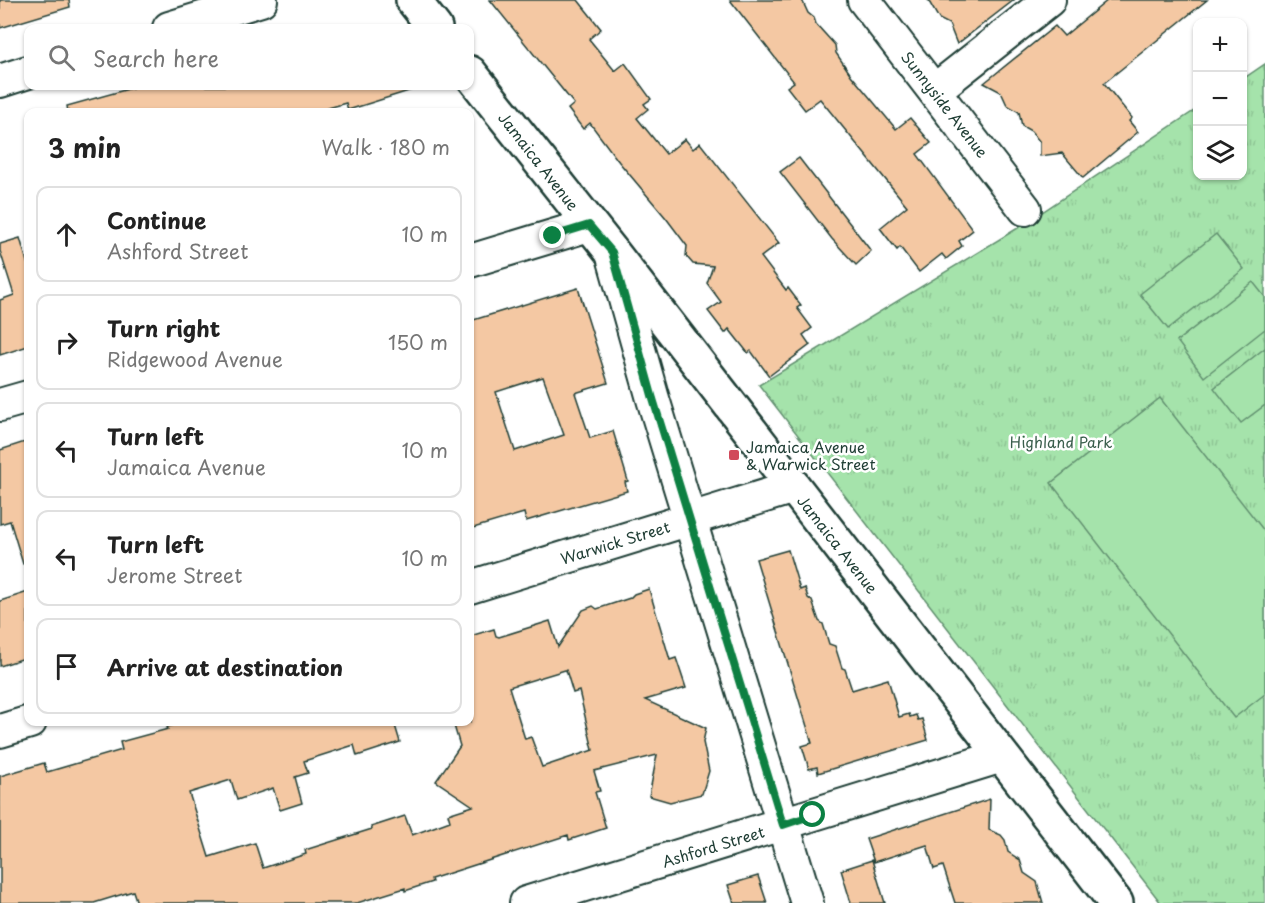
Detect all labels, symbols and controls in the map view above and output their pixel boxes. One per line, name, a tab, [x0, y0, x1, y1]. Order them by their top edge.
map controls	[1193, 18, 1247, 180]
button: +	[1193, 18, 1247, 72]
search box	[24, 24, 474, 90]
icon: search	[45, 41, 78, 74]
text: Search here	[93, 41, 219, 74]
street label: Sunnyside Avenue	[896, 46, 994, 162]
button: −	[1193, 72, 1247, 126]
street label: Jamaica Avenue	[493, 107, 585, 215]
button: layers	[1193, 126, 1247, 180]
text: 3 min	[48, 128, 121, 167]
text: Walk · 180 m	[322, 132, 450, 162]
text: Continue	[107, 203, 206, 236]
icon: ahead	[50, 218, 83, 251]
text: 10 m	[401, 219, 448, 249]
route end	[539, 222, 565, 248]
text: Ashford Street	[107, 236, 248, 266]
text: Turn right	[107, 311, 220, 344]
icon: right	[50, 326, 83, 359]
text: 150 m	[388, 327, 448, 357]
text: Ridgewood Avenue	[107, 344, 283, 374]
text: Turn left	[107, 419, 204, 452]
park label: Highland Park	[1010, 430, 1112, 453]
icon: left	[50, 434, 83, 467]
text: 10 m	[401, 435, 448, 465]
place label: Jamaica Avenue & Warwick Street	[746, 435, 876, 475]
marker: Jamaica Avenue & Warwick Street	[727, 448, 741, 462]
text: Jamaica Avenue	[107, 452, 266, 482]
street label: Jamaica Avenue	[792, 490, 884, 598]
street label: Warwick Street	[558, 514, 672, 570]
text: Turn left	[107, 527, 204, 560]
icon: left	[50, 542, 83, 575]
text: 10 m	[401, 543, 448, 573]
text: Jerome Street	[107, 560, 242, 590]
icon: arrive	[50, 650, 83, 683]
text: Arrive at destination	[107, 650, 343, 683]
route start	[799, 801, 825, 827]
street label: Ashford Street	[659, 820, 767, 872]

